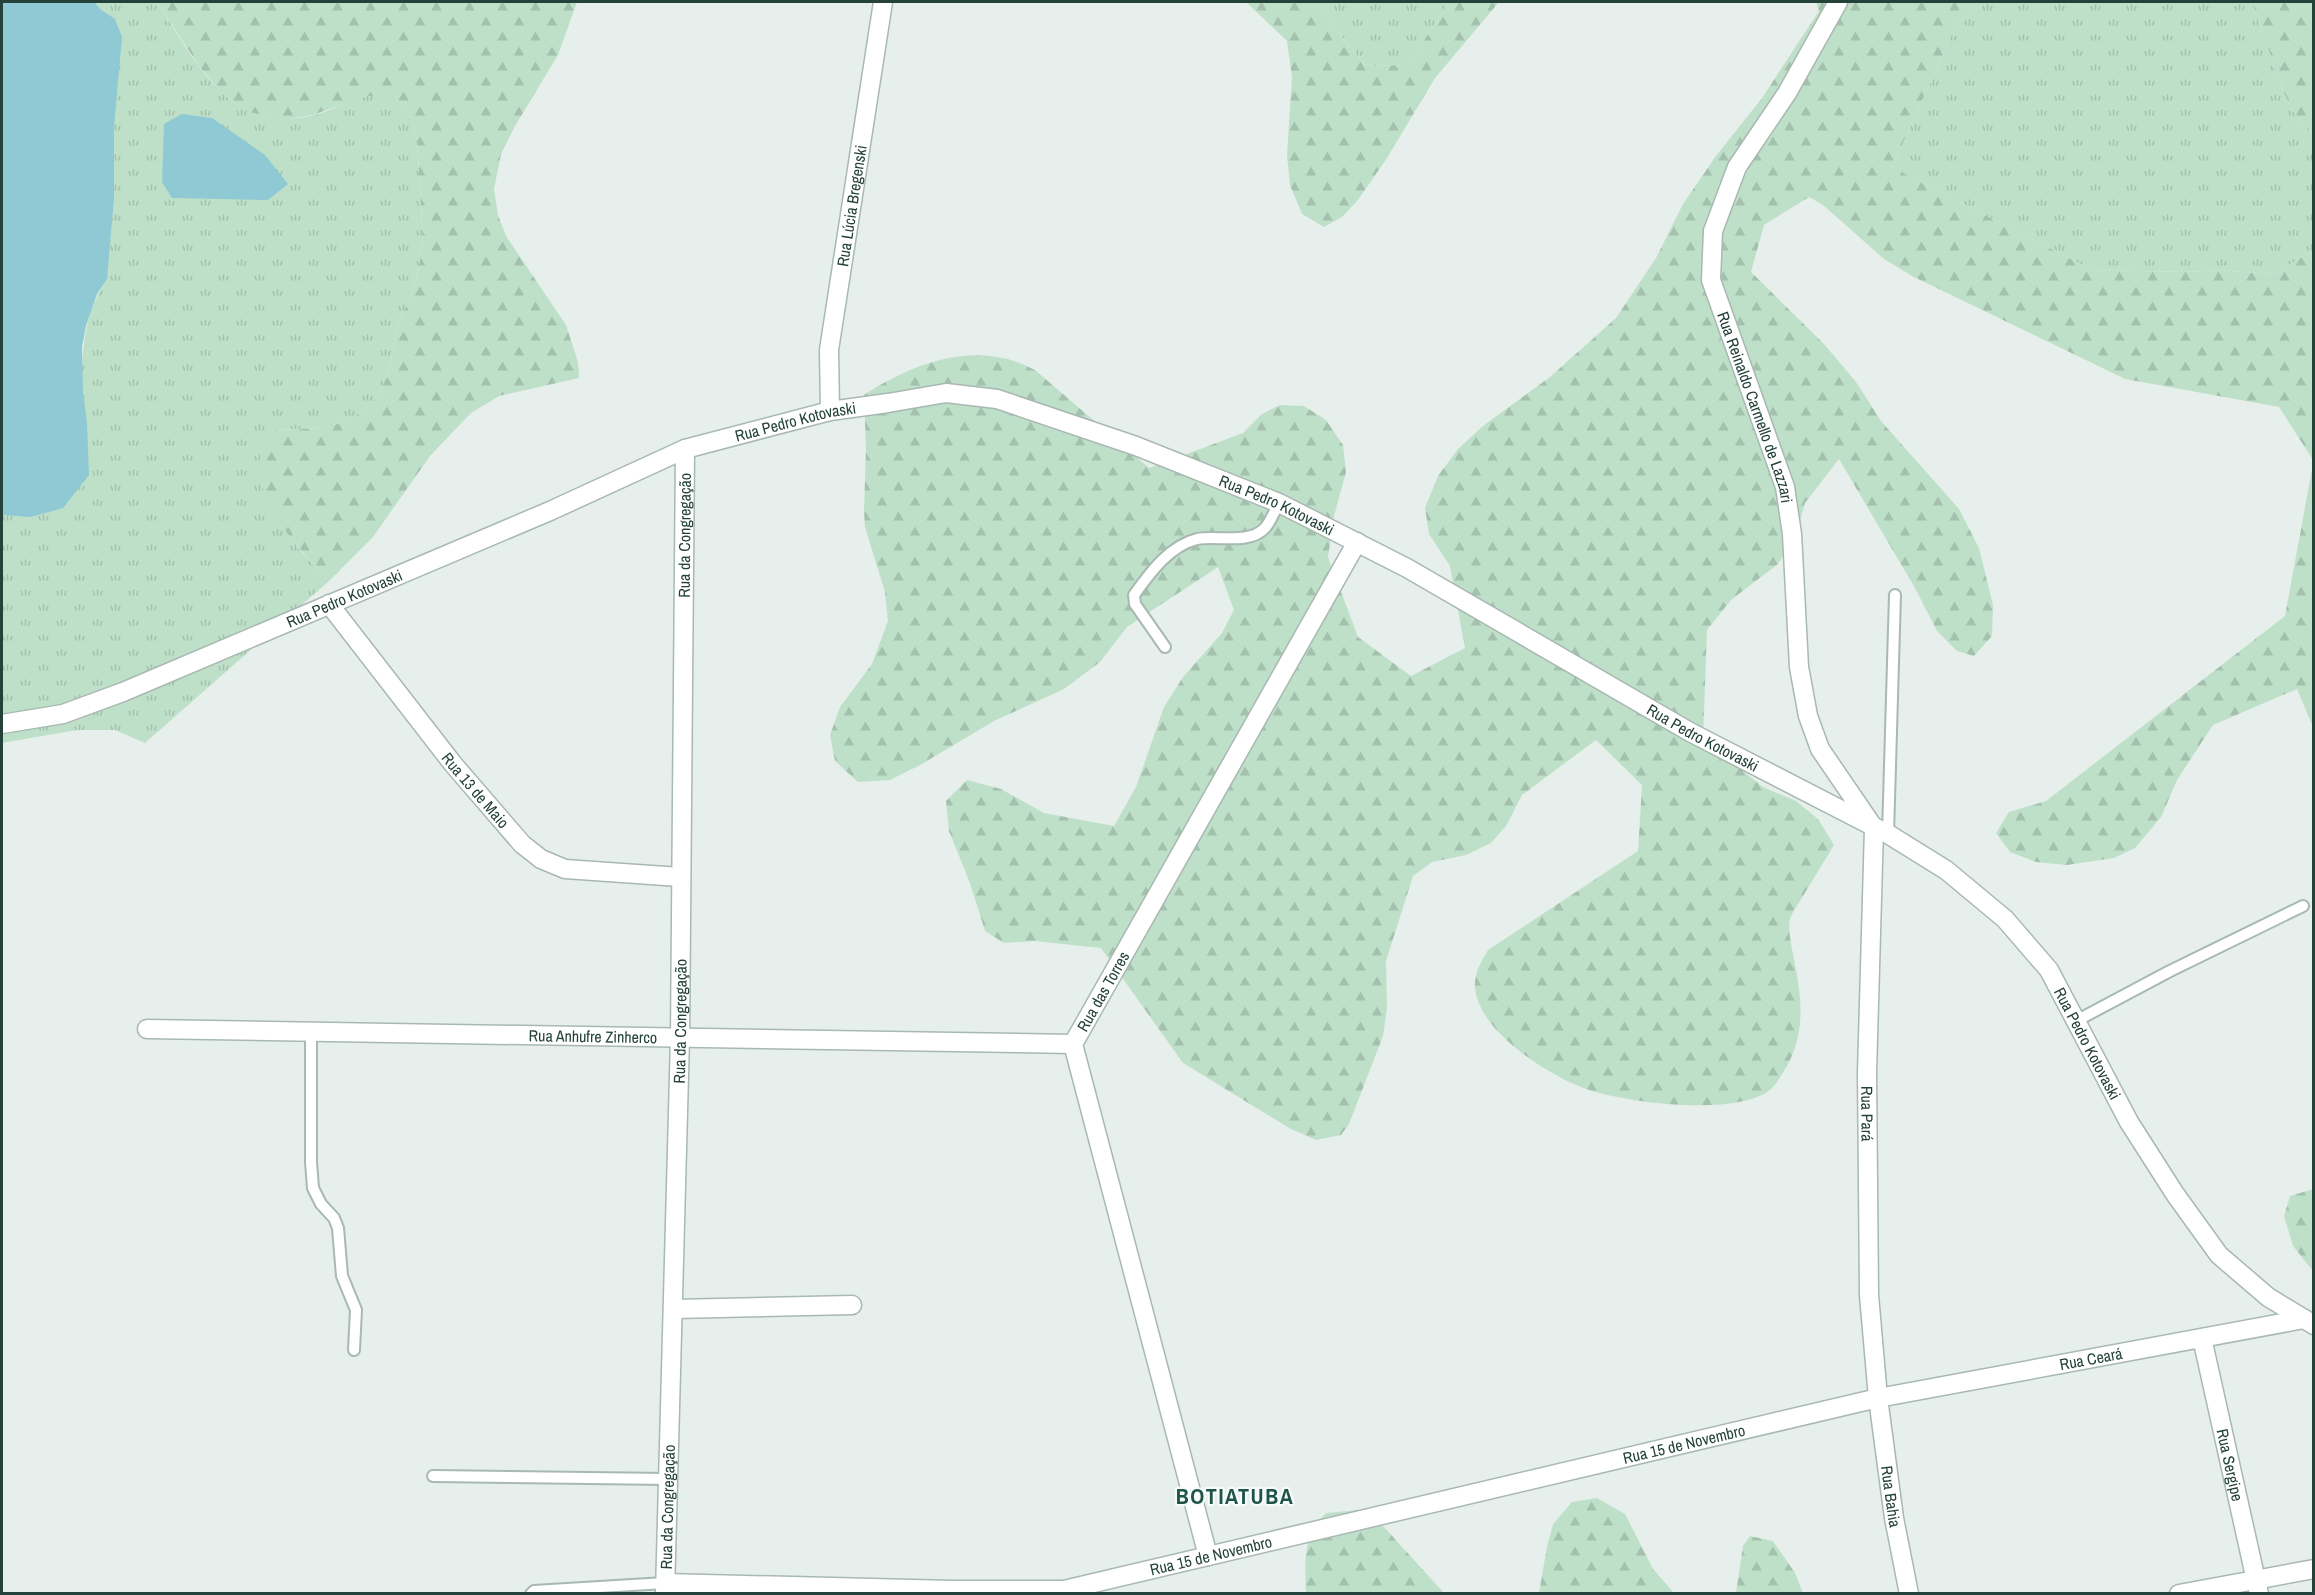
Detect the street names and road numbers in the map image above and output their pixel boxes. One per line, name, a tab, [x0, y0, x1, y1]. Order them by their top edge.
street label: Rua Lúcia Bregenski	[831, 143, 872, 268]
street label: Rua Reinaldo Carmello de Lazzari	[1712, 309, 1798, 504]
street label: Rua Pedro Kotovaski	[732, 397, 857, 446]
street label: Rua Pedro Kotovaski	[1216, 469, 1338, 540]
street label: Rua da Congregação	[673, 473, 696, 598]
street label: Rua Pedro Kotovaski	[283, 564, 406, 633]
street label: Rua Pedro Kotovaski	[1643, 698, 1763, 777]
street label: Rua 13 de Maio	[437, 748, 514, 833]
street label: Rua das Torres	[1071, 947, 1134, 1035]
street label: Rua da Congregação	[668, 959, 692, 1084]
street label: Rua Pedro Kotovaski	[2049, 983, 2126, 1103]
street label: Rua Anhufre Zinherco	[529, 1024, 657, 1048]
street label: Rua Pará	[1856, 1086, 1879, 1142]
street label: Rua Ceará	[2058, 1342, 2125, 1375]
street label: Rua 15 de Novembro	[1621, 1419, 1747, 1469]
street label: Rua Sergipe	[2212, 1427, 2249, 1503]
street label: Rua da Congregação	[655, 1444, 680, 1570]
street label: Rua Bahia	[1876, 1464, 1907, 1530]
street label: Rua 15 de Novembro	[1148, 1530, 1274, 1580]

